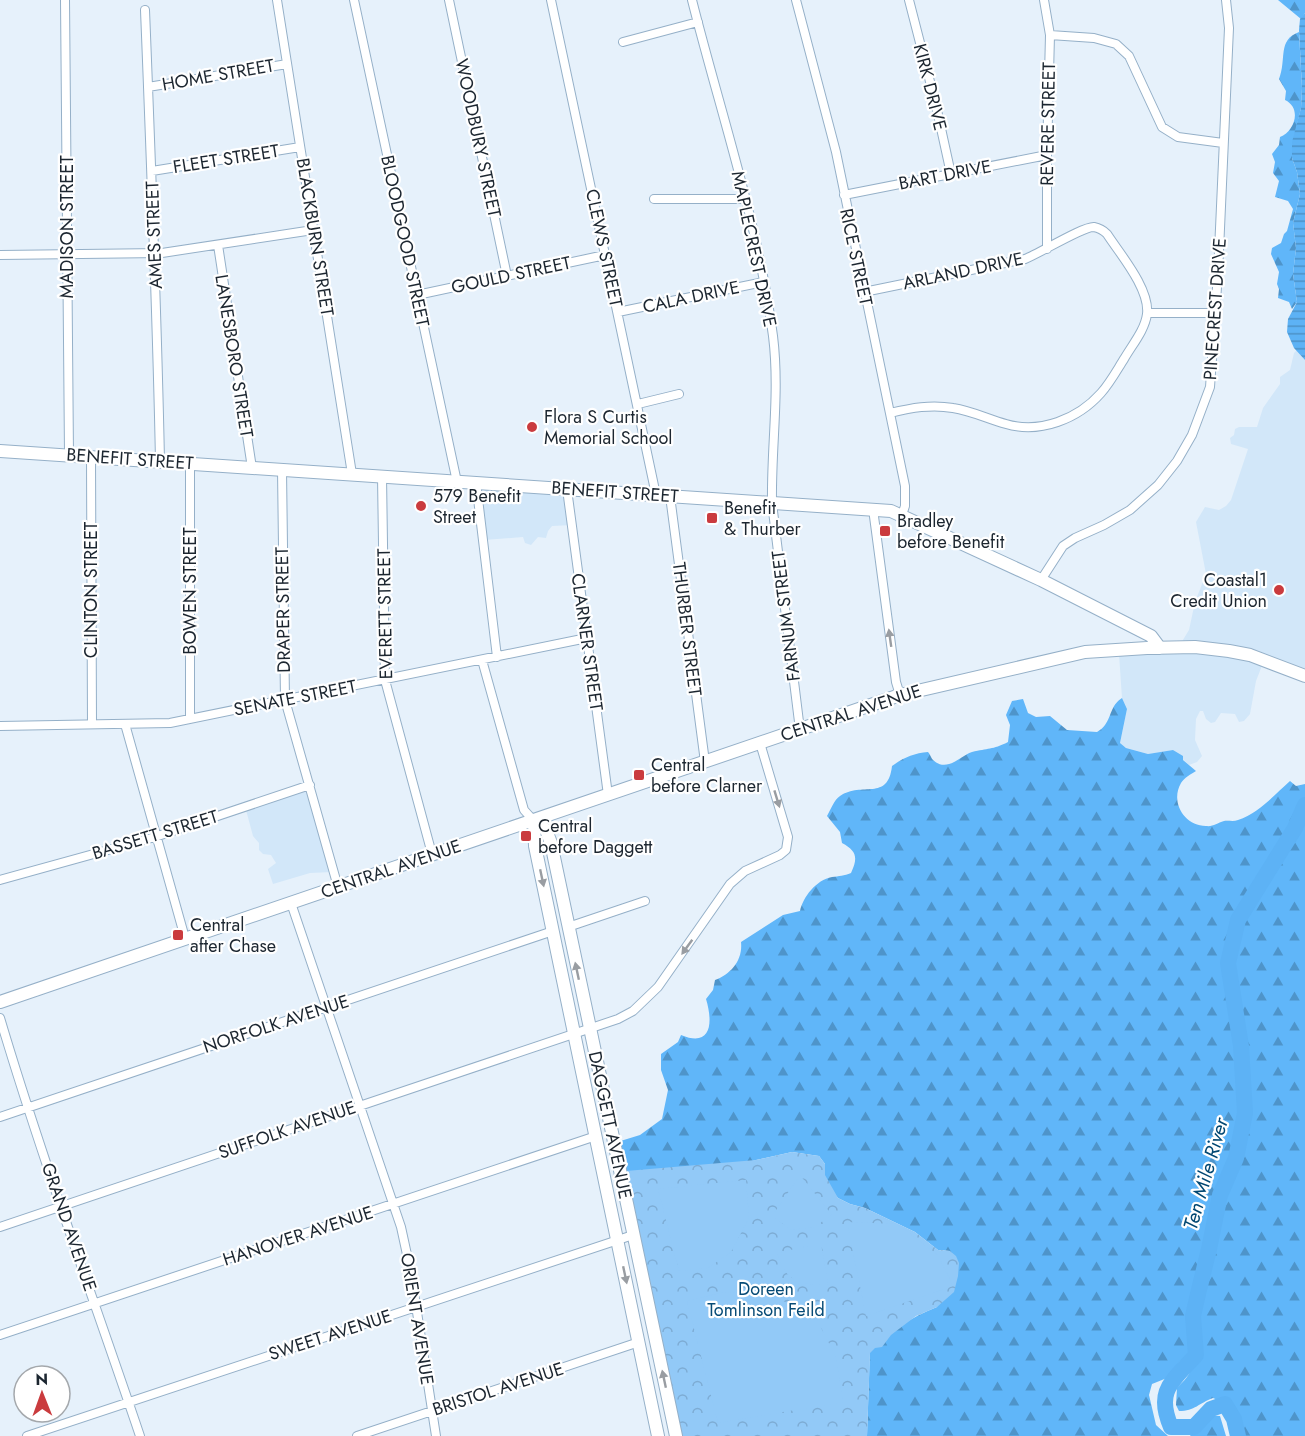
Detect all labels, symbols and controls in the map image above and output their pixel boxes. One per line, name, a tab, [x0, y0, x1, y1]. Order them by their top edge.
street label: KIRK DRIVE	[907, 41, 953, 133]
street label: HOME STREET	[160, 52, 277, 98]
street label: WOODBURY STREET	[448, 56, 508, 220]
street label: REVERE STREET	[1034, 61, 1062, 186]
street label: FLEET STREET	[171, 138, 282, 180]
street label: BLOODGOOD STREET	[374, 153, 436, 330]
street label: BART DRIVE	[896, 153, 994, 197]
street label: MADISON STREET	[54, 155, 80, 299]
street label: BLACKBURN STREET	[290, 156, 340, 319]
street label: MAPLECREST DRIVE	[725, 169, 783, 329]
street label: AMES STREET	[139, 180, 169, 289]
street label: CLEWS STREET	[579, 187, 629, 310]
street label: RICE STREET	[833, 206, 879, 309]
street label: PINECREST DRIVE	[1197, 237, 1233, 381]
street label: ARLAND DRIVE	[900, 246, 1026, 296]
street label: GOULD STREET	[449, 250, 574, 300]
street label: LANESBORO STREET	[208, 273, 260, 440]
street label: CALA DRIVE	[640, 274, 742, 320]
place label: Flora S Curtis Memorial School	[544, 404, 672, 451]
marker: Flora S Curtis Memorial School	[525, 420, 539, 434]
street label: BENEFIT STREET	[66, 442, 195, 476]
street label: BENEFIT STREET	[551, 475, 680, 509]
place label: 579 Benefit Street	[433, 483, 521, 530]
place label: Benefit & Thurber	[724, 495, 802, 542]
marker: 579 Benefit Street	[414, 499, 428, 513]
place label: Bradley before Benefit	[897, 508, 1005, 555]
marker: Benefit & Thurber	[705, 511, 719, 525]
street label: CLINTON STREET	[78, 521, 104, 658]
marker: Bradley before Benefit	[878, 524, 892, 538]
street label: BOWEN STREET	[177, 527, 203, 655]
street label: DRAPER STREET	[269, 546, 297, 673]
street label: EVERETT STREET	[371, 548, 399, 680]
street label: FARNUM STREET	[765, 549, 807, 683]
street label: THURBER STREET	[666, 561, 708, 698]
place label: Coastal1 Credit Union	[1170, 567, 1267, 614]
street label: CLARNER STREET	[564, 571, 610, 713]
marker: Coastal1 Credit Union	[1272, 583, 1286, 597]
one-way arrow	[885, 628, 895, 647]
street label: SENATE STREET	[231, 673, 359, 723]
street label: CENTRAL AVENUE	[777, 678, 925, 748]
place label: Central before Clarner	[651, 752, 763, 799]
marker: Central before Clarner	[632, 768, 646, 782]
one-way arrow	[773, 790, 782, 808]
street label: BASSETT STREET	[89, 803, 222, 867]
place label: Central before Daggett	[538, 813, 653, 860]
marker: Central before Daggett	[519, 829, 533, 843]
street label: CENTRAL AVENUE	[317, 833, 465, 905]
one-way arrow	[538, 869, 547, 888]
place label: Central after Chase	[190, 912, 276, 959]
marker: Central after Chase	[171, 928, 185, 942]
one-way arrow	[681, 939, 693, 955]
one-way arrow	[572, 961, 581, 980]
street label: NORFOLK AVENUE	[200, 988, 352, 1060]
street label: DAGGETT AVENUE	[582, 1049, 638, 1201]
street label: SUFFOLK AVENUE	[215, 1094, 359, 1166]
water label: Ten Mile River	[1176, 1113, 1236, 1233]
street label: GRAND AVENUE	[35, 1159, 103, 1295]
street label: HANOVER AVENUE	[220, 1199, 376, 1273]
street label: ORIENT AVENUE	[394, 1251, 440, 1387]
one-way arrow	[620, 1266, 630, 1284]
park label: Doreen Tomlinson Feild	[707, 1276, 825, 1323]
street label: SWEET AVENUE	[265, 1303, 395, 1367]
street label: BRISTOL AVENUE	[429, 1356, 567, 1422]
north arrow	[12, 1364, 72, 1424]
text: N	[35, 1368, 48, 1391]
one-way arrow	[658, 1370, 668, 1388]

